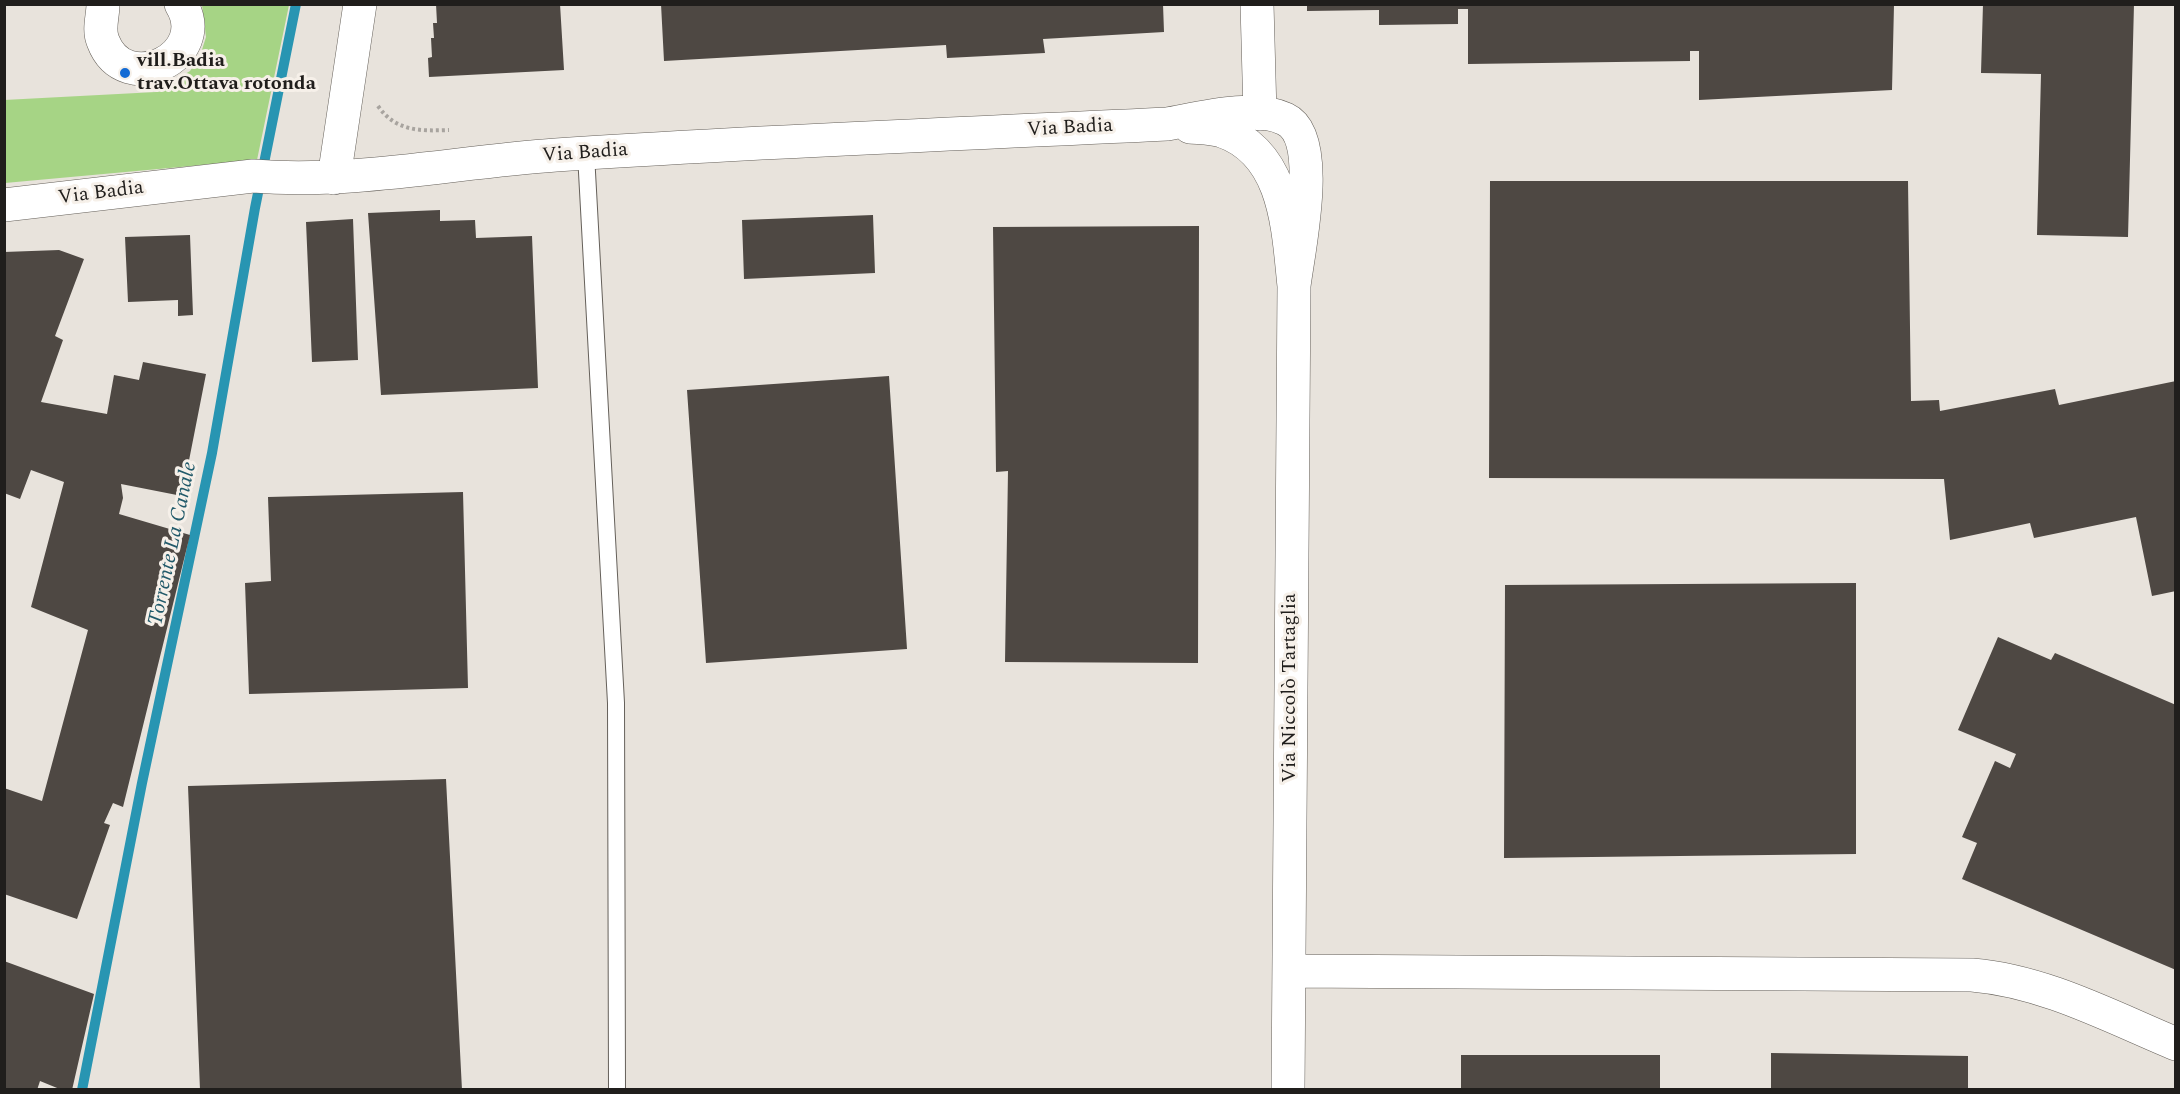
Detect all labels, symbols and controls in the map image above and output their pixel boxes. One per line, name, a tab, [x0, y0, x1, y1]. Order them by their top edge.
place label: vill.Badia trav.Ottava rotonda	[137, 50, 316, 97]
marker: vill.Badia trav.Ottava rotonda	[118, 66, 132, 80]
street label: Via Badia	[1026, 115, 1114, 143]
street label: Via Badia	[541, 139, 629, 169]
street label: Via Badia	[57, 177, 145, 211]
water label: Torrente La Canale	[144, 460, 204, 628]
street label: Via Niccolò Tartaglia	[1279, 593, 1303, 783]

